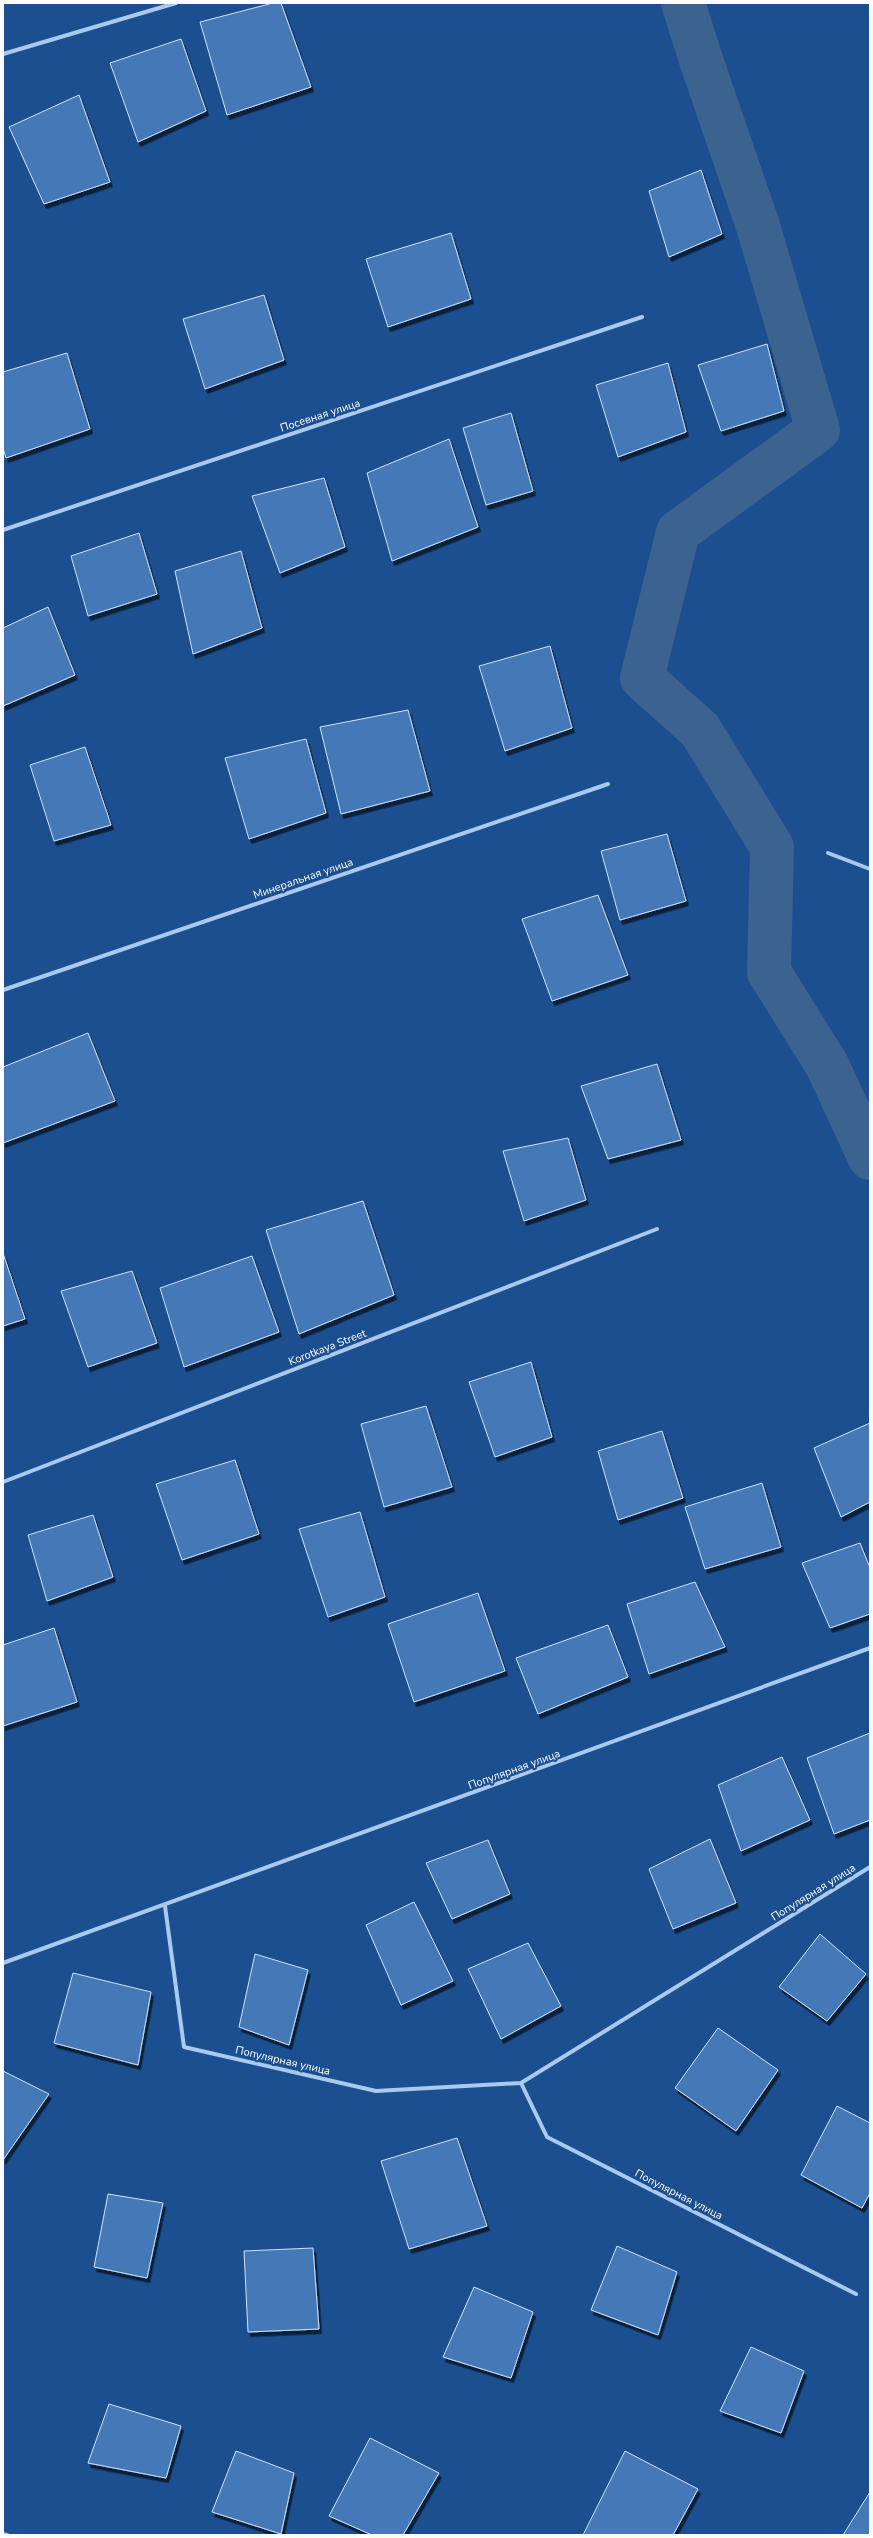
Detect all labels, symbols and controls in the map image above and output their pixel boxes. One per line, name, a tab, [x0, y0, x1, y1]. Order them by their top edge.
street label: Посевная улица	[278, 395, 362, 436]
street label: Минеральная улица	[251, 854, 355, 903]
street label: Korotkaya Street	[286, 1326, 368, 1369]
street label: Популярная улица	[466, 1746, 562, 1793]
street label: Популярная улица	[768, 1860, 858, 1924]
street label: Популярная улица	[234, 2042, 332, 2079]
street label: Популярная улица	[632, 2166, 725, 2223]

